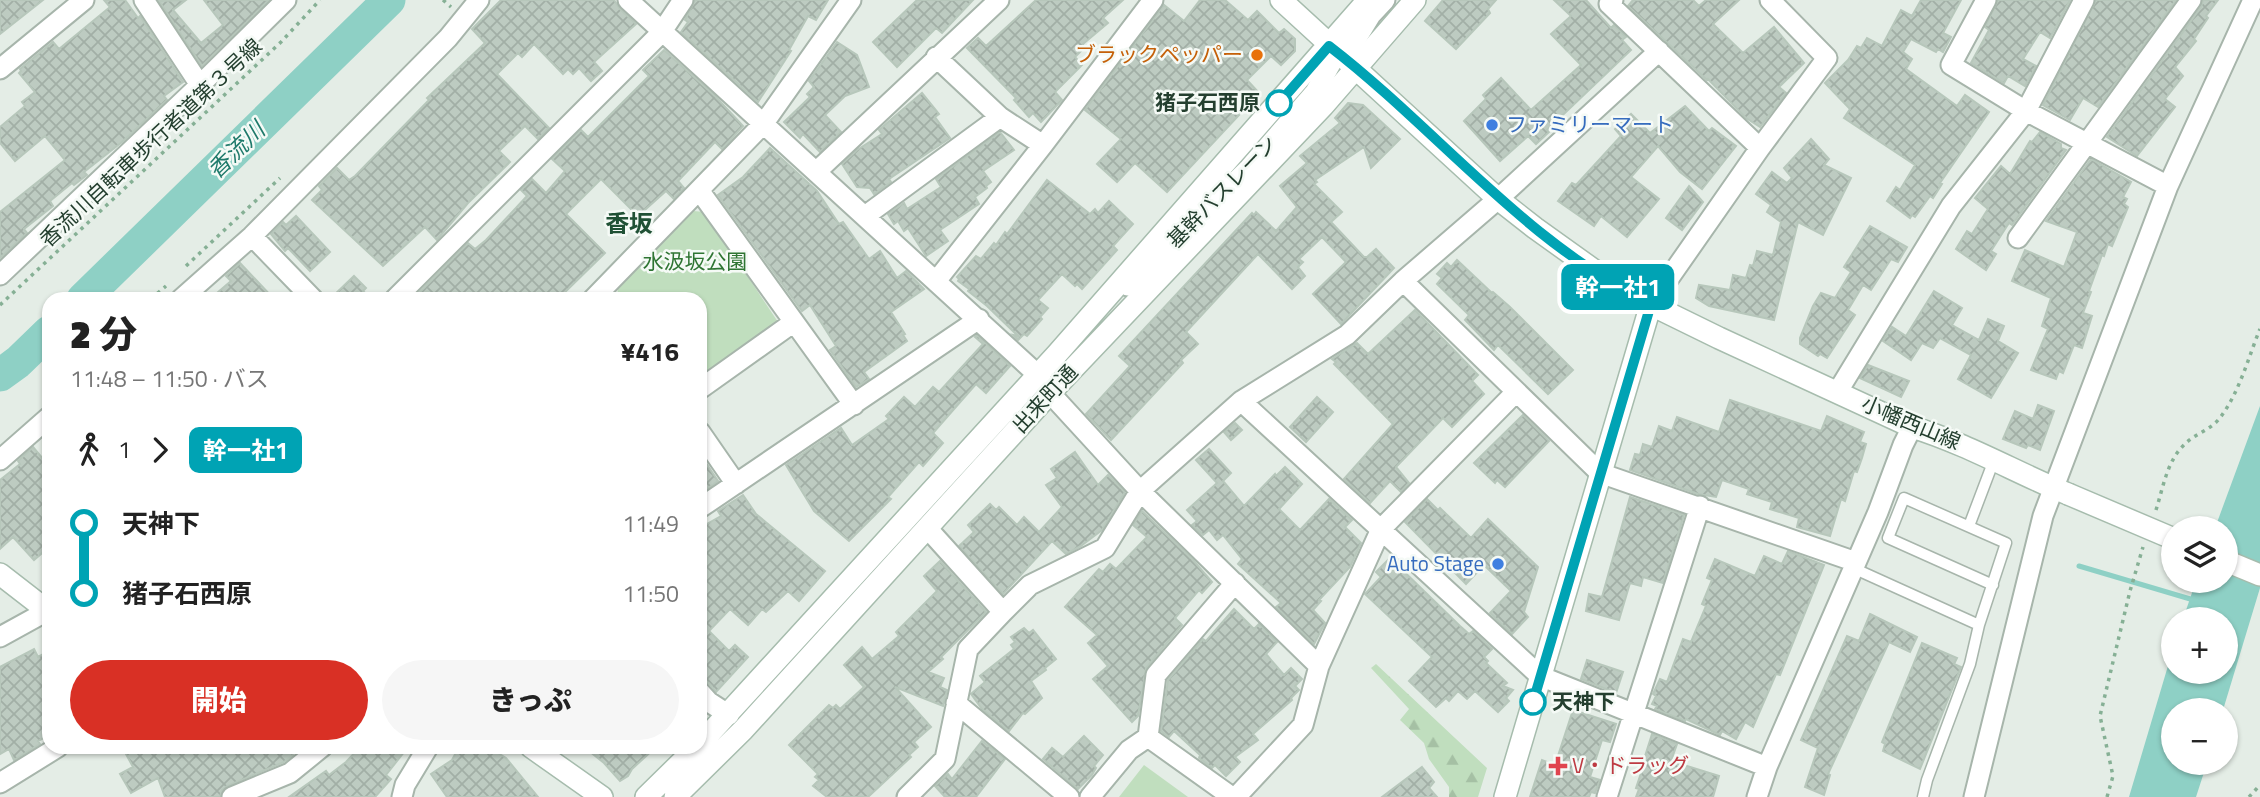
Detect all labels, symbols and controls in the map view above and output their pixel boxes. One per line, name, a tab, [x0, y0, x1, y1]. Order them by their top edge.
street label: 香流川自転車歩行者道第３号線	[35, 34, 267, 252]
place label: ブラックペッパー	[1075, 38, 1243, 70]
marker: ブラックペッパー	[1249, 47, 1265, 63]
place label: 猪子石西原	[1155, 86, 1260, 118]
marker: 猪子石西原	[1266, 90, 1292, 116]
place label: ファミリーマート	[1506, 108, 1674, 140]
water label: 香流川	[202, 116, 270, 184]
marker: ファミリーマート	[1484, 117, 1500, 133]
street label: 基幹バスレーン	[1159, 128, 1283, 255]
district label: 香坂	[605, 205, 653, 241]
park label: 水汲坂公園	[643, 245, 748, 277]
line badge: 幹一社1	[1569, 264, 1667, 310]
text: 幹一社1	[1575, 269, 1661, 305]
text: 2 分	[70, 305, 137, 363]
text: ¥416	[621, 332, 679, 371]
street label: 出来町通	[1004, 357, 1085, 440]
text: 11:48 – 11:50 · バス	[70, 361, 269, 396]
street label: 小幡西山線	[1857, 387, 1966, 457]
icon: walk	[70, 431, 108, 469]
icon: forward	[141, 431, 179, 469]
text: 1	[118, 432, 131, 467]
text: 幹一社1	[203, 432, 288, 468]
text: 天神下	[122, 504, 200, 543]
text: 11:49	[622, 506, 679, 541]
map controls	[2161, 516, 2238, 775]
button: layers	[2161, 516, 2238, 593]
place label: Auto Stage	[1387, 547, 1484, 579]
marker: Auto Stage	[1490, 556, 1506, 572]
text: 猪子石西原	[122, 574, 252, 613]
text: 11:50	[622, 576, 679, 611]
button: +	[2161, 607, 2238, 684]
button: 開始	[70, 660, 368, 740]
button: きっぷ	[382, 660, 679, 740]
place label: 天神下	[1552, 685, 1615, 717]
marker: 天神下	[1520, 689, 1546, 715]
button: −	[2161, 698, 2238, 775]
place label: V・ドラッグ	[1572, 749, 1689, 781]
marker: V・ドラッグ	[1550, 758, 1566, 774]

